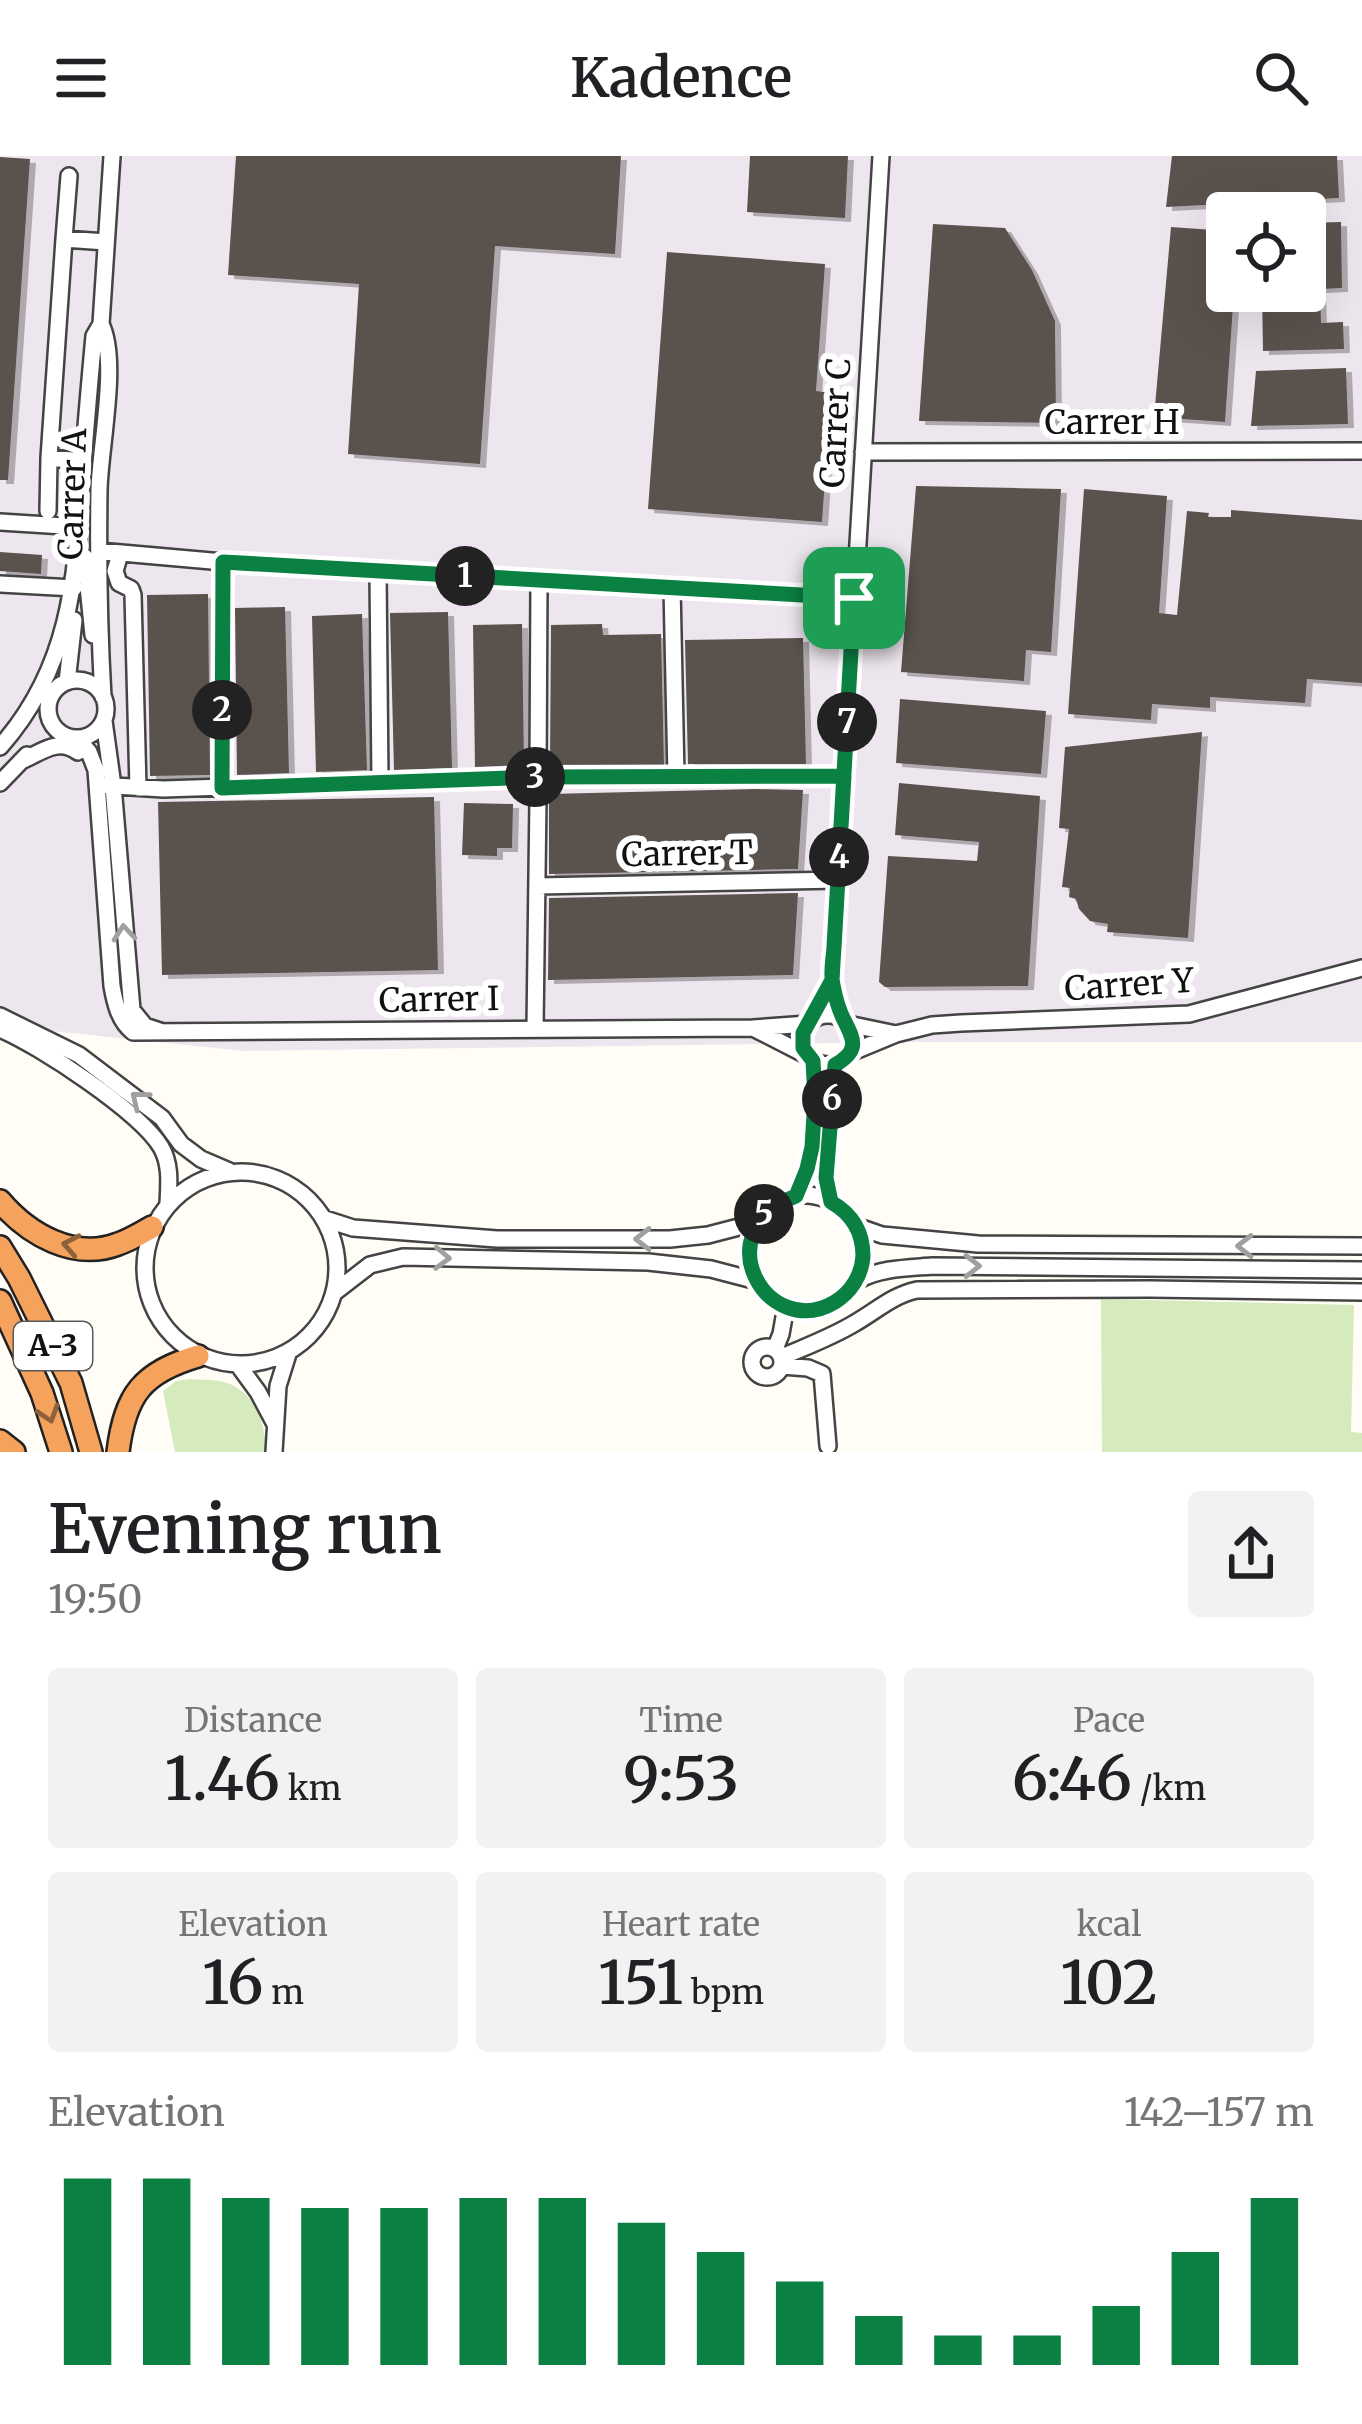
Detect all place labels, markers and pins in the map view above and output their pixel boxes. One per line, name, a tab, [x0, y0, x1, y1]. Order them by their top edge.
pin: 1	[435, 546, 495, 606]
pin	[803, 547, 905, 649]
pin: 2	[192, 680, 252, 740]
pin: 7	[817, 692, 877, 752]
pin: 3	[505, 747, 565, 807]
pin: 4	[809, 827, 869, 887]
pin: 6	[802, 1069, 862, 1129]
pin: 5	[734, 1184, 794, 1244]

